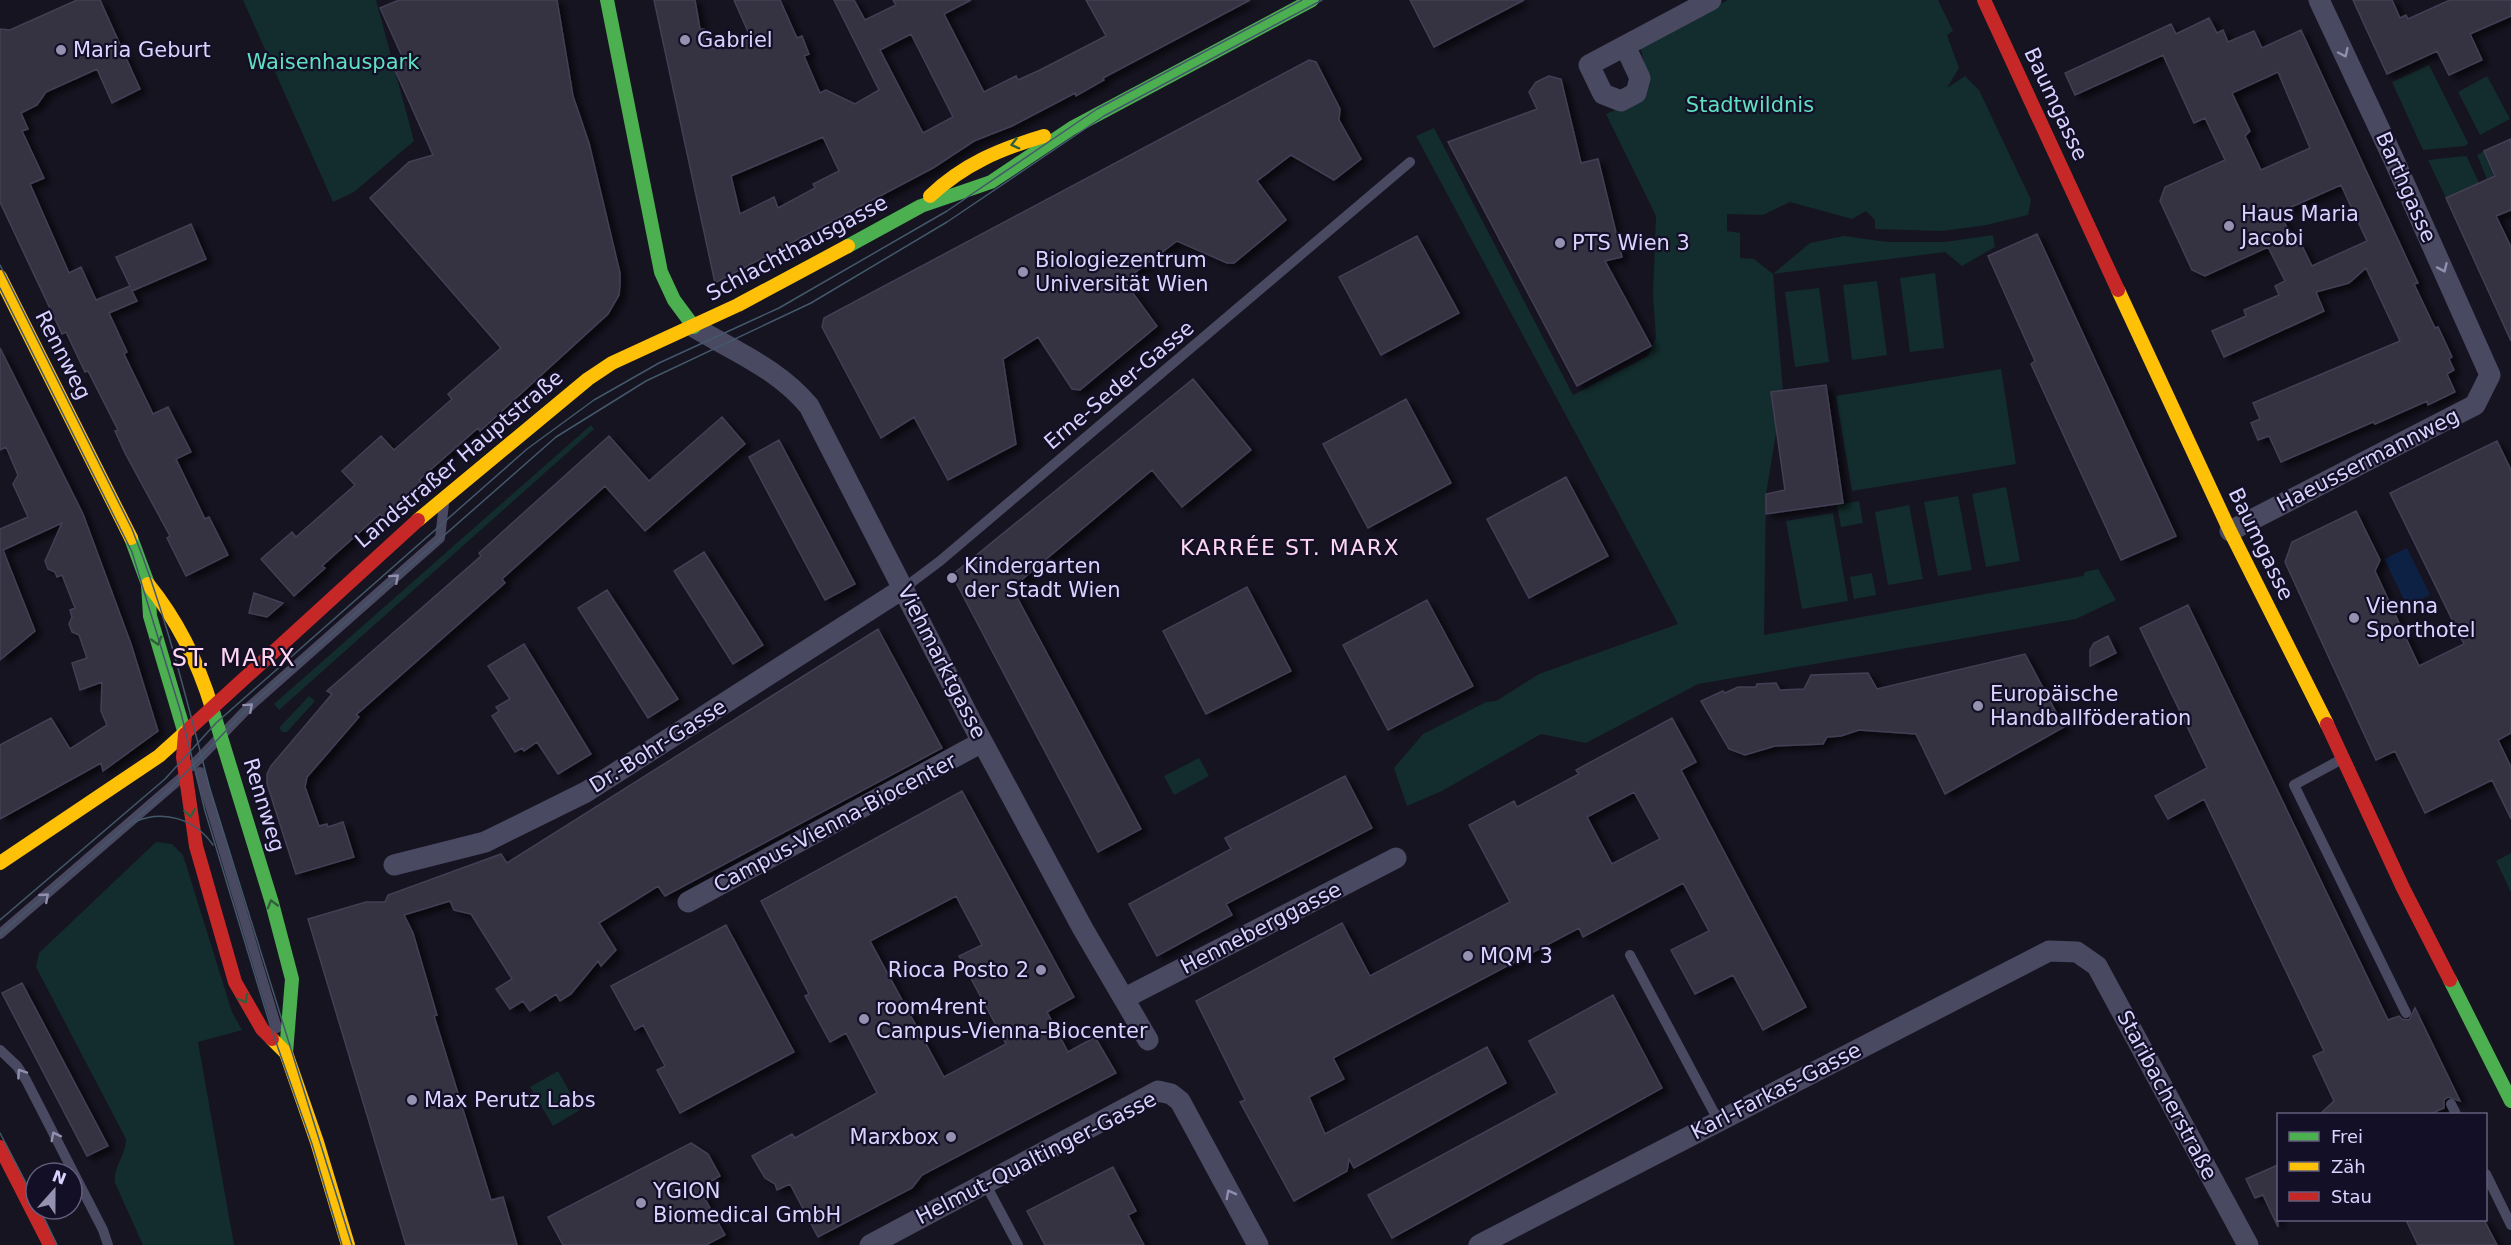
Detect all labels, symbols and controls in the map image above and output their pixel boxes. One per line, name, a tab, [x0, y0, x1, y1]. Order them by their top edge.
place label: Gabriel	[697, 28, 773, 52]
marker: Gabriel	[678, 33, 692, 47]
place label: Maria Geburt	[73, 38, 211, 62]
marker: Maria Geburt	[54, 43, 68, 57]
street label: Baumgasse	[2019, 44, 2093, 164]
one-way arrow	[2337, 46, 2349, 57]
park label: Waisenhauspark	[247, 50, 420, 74]
park label: Stadtwildnis	[1686, 93, 1814, 117]
street label: Barthgasse	[2371, 128, 2441, 246]
one-way arrow	[1011, 137, 1021, 149]
street label: Schlachthausgasse	[702, 190, 892, 306]
place label: Haus Maria Jacobi	[2239, 202, 2359, 250]
marker: Haus Maria Jacobi	[2222, 219, 2236, 233]
place label: PTS Wien 3	[1572, 231, 1690, 255]
marker: PTS Wien 3	[1553, 236, 1567, 250]
place label: Biologiezentrum Universität Wien	[1035, 248, 1209, 296]
one-way arrow	[2435, 262, 2447, 273]
marker: Biologiezentrum Universität Wien	[1016, 265, 1030, 279]
street label: Rennweg	[30, 307, 96, 403]
street label: Erne-Seder-Gasse	[1039, 316, 1199, 454]
street label: Landstraßer Hauptstraße	[350, 365, 568, 553]
street label: Haeussermannweg	[2273, 404, 2463, 516]
street label: Baumgasse	[2223, 484, 2299, 604]
district label: KARRÉE ST. MARX	[1180, 535, 1400, 560]
place label: Kindergarten der Stadt Wien	[964, 554, 1121, 602]
marker: Kindergarten der Stadt Wien	[945, 571, 959, 585]
one-way arrow	[388, 574, 399, 585]
street label: Viehmarktgasse	[893, 581, 991, 743]
place label: Vienna Sporthotel	[2366, 594, 2476, 642]
marker: Vienna Sporthotel	[2347, 611, 2361, 625]
one-way arrow	[150, 635, 162, 646]
district label: ST. MARX	[172, 644, 296, 672]
place label: Europäische Handballföderation	[1990, 682, 2191, 730]
street label: Dr.-Bohr-Gasse	[585, 694, 731, 798]
marker: Europäische Handballföderation	[1971, 699, 1985, 713]
one-way arrow	[242, 703, 253, 714]
street label: Campus-Vienna-Biocenter	[709, 748, 961, 897]
street label: Rennweg	[238, 755, 290, 855]
one-way arrow	[183, 808, 195, 817]
street label: Henneberggasse	[1177, 877, 1345, 979]
one-way arrow	[38, 893, 49, 904]
one-way arrow	[267, 899, 279, 910]
place label: MQM 3	[1480, 944, 1553, 968]
marker: MQM 3	[1461, 949, 1475, 963]
place label: Rioca Posto 2	[888, 958, 1029, 982]
marker: Rioca Posto 2	[1034, 963, 1048, 977]
one-way arrow	[237, 993, 248, 1004]
place label: room4rent Campus-Vienna-Biocenter	[876, 995, 1148, 1043]
street label: Staribacherstraße	[2112, 1006, 2222, 1184]
marker: room4rent Campus-Vienna-Biocenter	[857, 1012, 871, 1026]
street label: Karl-Farkas-Gasse	[1687, 1038, 1865, 1144]
one-way arrow	[17, 1068, 28, 1079]
street label: Helmut-Qualtinger-Gasse	[912, 1087, 1160, 1229]
place label: Max Perutz Labs	[424, 1088, 596, 1112]
marker: Max Perutz Labs	[405, 1093, 419, 1107]
legend	[2277, 1113, 2487, 1221]
place label: Marxbox	[850, 1125, 939, 1149]
text: Frei	[2331, 1126, 2363, 1147]
marker: Marxbox	[944, 1130, 958, 1144]
one-way arrow	[51, 1131, 62, 1142]
text: Zäh	[2331, 1156, 2366, 1177]
north arrow	[24, 1161, 84, 1221]
text: N	[50, 1166, 69, 1189]
place label: YGION Biomedical GmbH	[652, 1179, 841, 1227]
text: Stau	[2331, 1186, 2372, 1207]
one-way arrow	[1226, 1189, 1237, 1200]
marker: YGION Biomedical GmbH	[634, 1196, 648, 1210]

